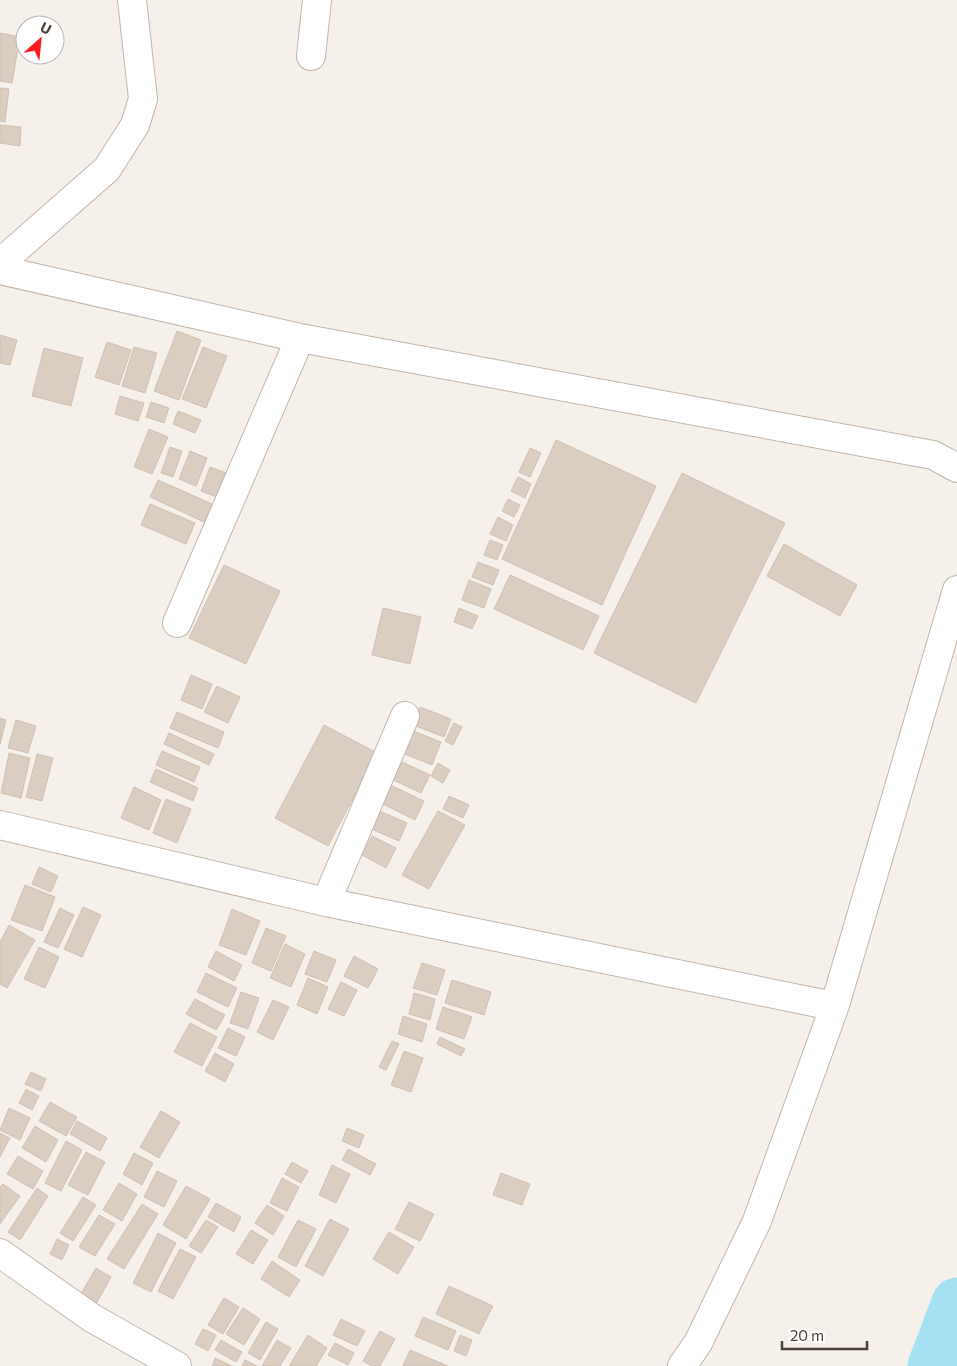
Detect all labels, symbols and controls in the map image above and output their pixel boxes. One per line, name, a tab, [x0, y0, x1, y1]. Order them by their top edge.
north arrow	[15, 15, 65, 65]
text: U	[38, 18, 55, 38]
scale bar	[782, 1318, 867, 1350]
text: 20 m	[790, 1326, 824, 1344]

